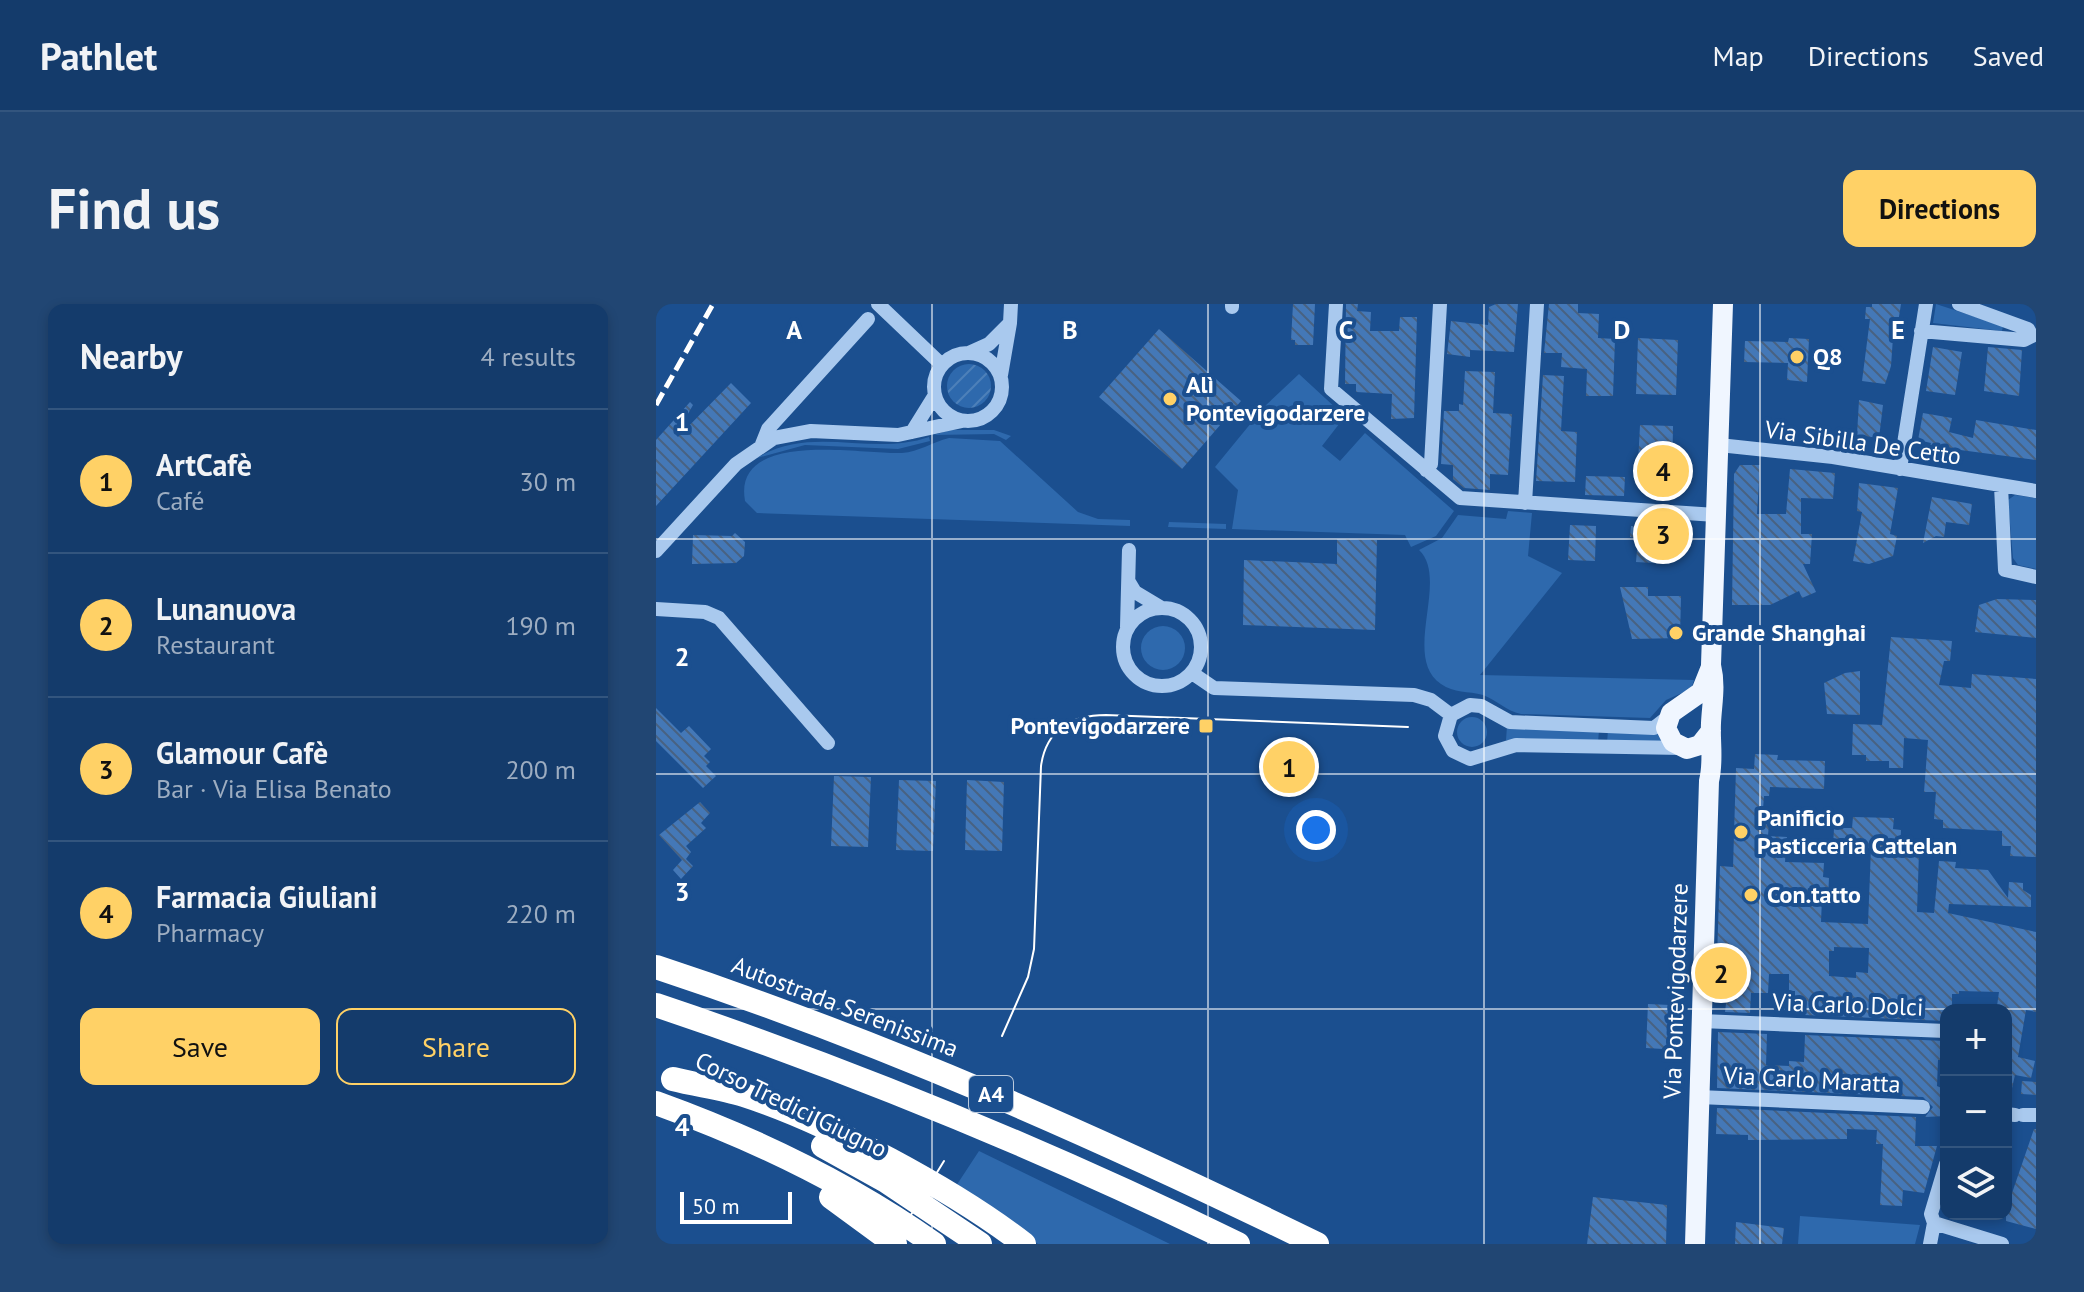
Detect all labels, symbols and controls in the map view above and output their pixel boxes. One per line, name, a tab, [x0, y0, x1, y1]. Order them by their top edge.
text: Pathlet	[40, 31, 157, 80]
text: Map	[1713, 37, 1764, 74]
text: Directions	[1808, 37, 1929, 74]
text: Saved	[1973, 37, 2044, 74]
button: Directions	[1843, 170, 2036, 247]
text: Find us	[48, 172, 220, 244]
text: A	[786, 313, 802, 346]
text: B	[1062, 313, 1078, 346]
text: C	[1339, 313, 1353, 346]
text: D	[1614, 313, 1630, 346]
text: E	[1891, 313, 1905, 346]
text: Nearby	[80, 334, 182, 378]
text: 4 results	[481, 340, 576, 373]
place label: Q8	[1813, 341, 1843, 372]
marker: Q8	[1788, 348, 1806, 366]
place label: Alì Pontevigodarzere	[1186, 369, 1365, 428]
marker: Alì Pontevigodarzere	[1161, 390, 1179, 408]
text: 1	[675, 405, 689, 438]
street label: Via Sibilla De Cetto	[1762, 413, 1963, 472]
pin: 4	[1637, 441, 1689, 501]
text: ArtCafè	[156, 445, 252, 484]
text: 1	[99, 465, 113, 498]
text: 30 m	[520, 465, 576, 498]
text: Café	[156, 484, 205, 517]
pin: 3	[1637, 504, 1689, 564]
text: Lunanuova	[156, 589, 296, 628]
text: 2	[99, 609, 113, 642]
text: 190 m	[505, 609, 576, 642]
place label: Grande Shanghai	[1692, 617, 1866, 648]
marker: Grande Shanghai	[1667, 624, 1685, 642]
text: Restaurant	[156, 628, 275, 661]
text: 2	[675, 640, 689, 673]
place label: Pontevigodarzere	[1011, 710, 1190, 741]
marker: Pontevigodarzere	[1197, 717, 1215, 735]
text: Glamour Cafè	[156, 733, 328, 772]
pin: 1	[1263, 737, 1315, 797]
text: 3	[99, 753, 113, 786]
text: 200 m	[505, 753, 576, 786]
text: Bar · Via Elisa Benato	[156, 772, 392, 805]
place label: Panificio Pasticceria Cattelan	[1757, 802, 1957, 861]
your location	[1296, 810, 1336, 850]
marker: Panificio Pasticceria Cattelan	[1732, 823, 1750, 841]
text: 3	[675, 875, 689, 908]
text: Farmacia Giuliani	[156, 877, 378, 916]
place label: Con.tatto	[1767, 879, 1861, 910]
street label: Via Pontevigodarzere	[1656, 882, 1695, 1100]
marker: Con.tatto	[1742, 886, 1760, 904]
text: 4	[99, 897, 113, 930]
text: 220 m	[505, 897, 576, 930]
text: Pharmacy	[156, 916, 264, 949]
pin: 2	[1695, 943, 1747, 1003]
street label: Autostrada Serenissima	[728, 949, 963, 1064]
street label: Via Carlo Dolci	[1771, 986, 1924, 1023]
map controls	[1940, 1004, 2012, 1220]
button: +	[1940, 1004, 2012, 1076]
button: Save	[80, 1008, 320, 1085]
button: Share	[336, 1008, 576, 1085]
street label: Corso Tredici Giugno	[690, 1045, 892, 1164]
street label: Via Carlo Maratta	[1722, 1059, 1901, 1100]
road number: A4	[969, 1076, 1013, 1112]
button: −	[1940, 1076, 2012, 1148]
text: 4	[675, 1110, 690, 1143]
button: layers	[1940, 1148, 2012, 1220]
scale bar	[680, 1188, 792, 1224]
text: 50 m	[692, 1192, 740, 1220]

